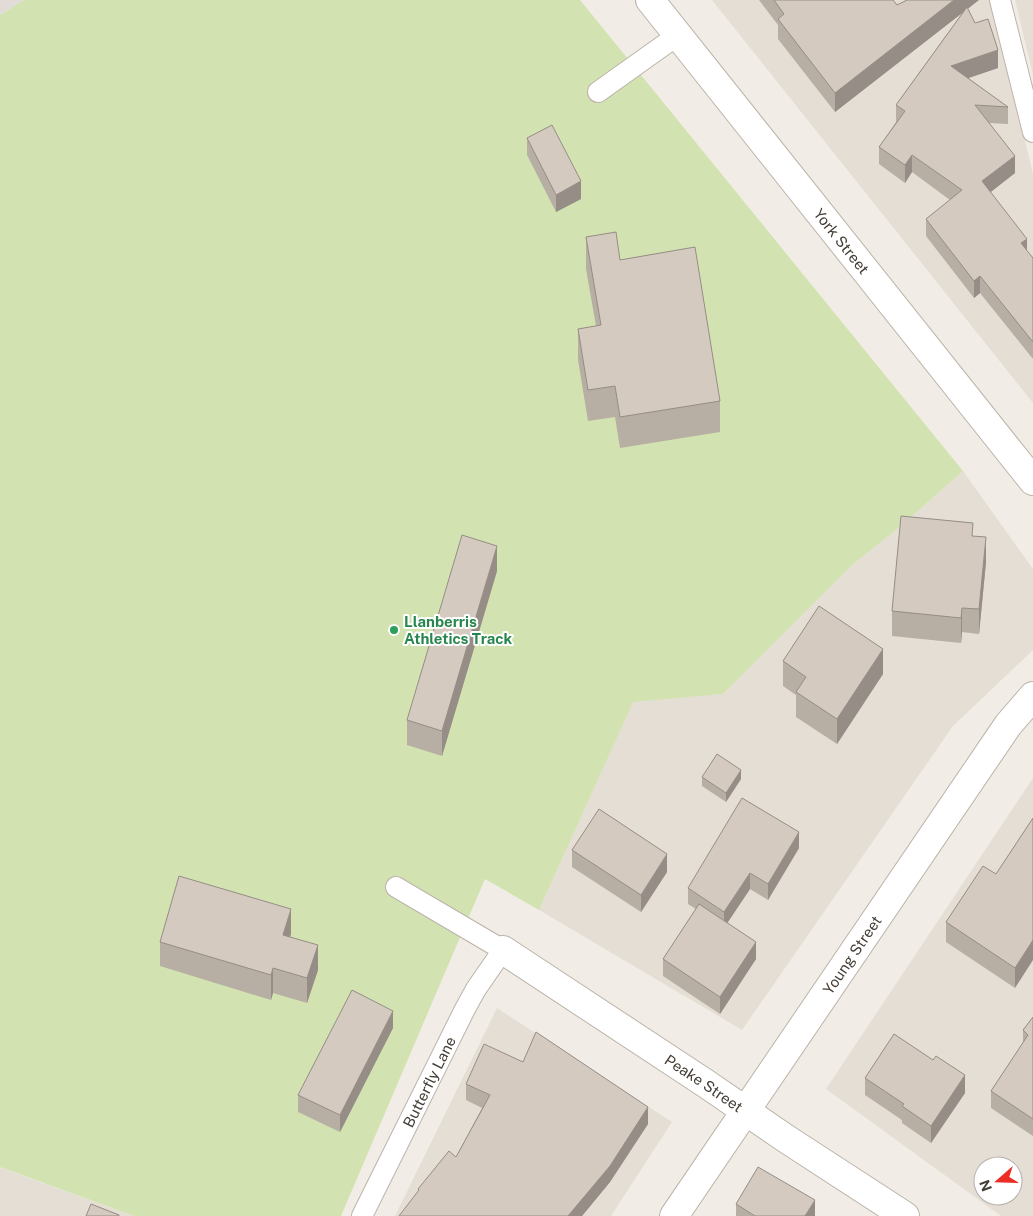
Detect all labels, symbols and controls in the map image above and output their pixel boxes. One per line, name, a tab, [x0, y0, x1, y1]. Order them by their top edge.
street label: York Street	[811, 205, 873, 277]
place label: Llanberris Athletics Track	[404, 613, 512, 647]
marker: Llanberris Athletics Track	[388, 624, 400, 636]
street label: Young Street	[819, 912, 884, 997]
street label: Butterfly Lane	[399, 1033, 459, 1130]
street label: Peake Street	[662, 1051, 746, 1115]
north arrow	[973, 1156, 1023, 1206]
text: N	[976, 1178, 995, 1193]

